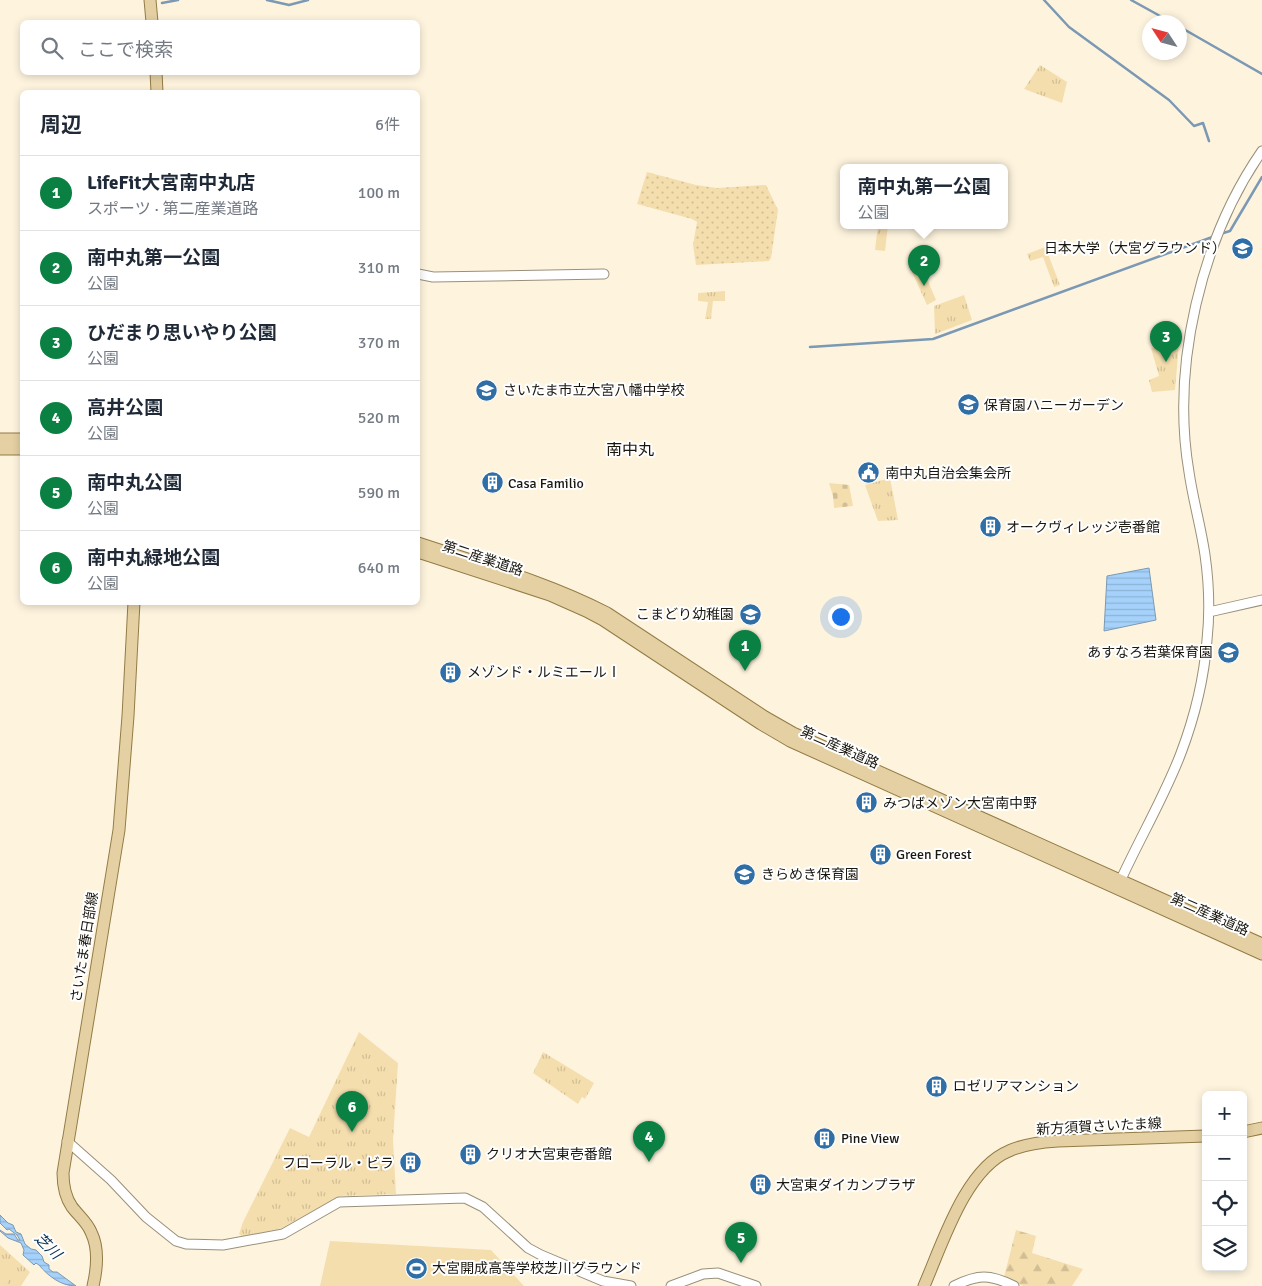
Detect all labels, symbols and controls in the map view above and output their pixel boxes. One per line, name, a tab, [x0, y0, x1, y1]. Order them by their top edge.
north arrow	[1142, 15, 1187, 60]
search box	[20, 20, 420, 75]
icon: search	[38, 34, 66, 62]
text: ここで検索	[78, 38, 173, 62]
text: 周辺	[40, 112, 82, 138]
text: 6件	[375, 115, 400, 135]
popup	[840, 164, 1008, 229]
text: LifeFit大宮南中丸店	[87, 171, 255, 195]
text: 南中丸第一公園	[857, 175, 991, 199]
text: 1	[52, 183, 60, 203]
text: 100 m	[358, 183, 400, 203]
text: スポーツ · 第二産業道路	[87, 199, 259, 219]
text: 公園	[857, 203, 890, 223]
school or university icon: 日本大学（大宮グラウンド）	[1230, 236, 1254, 260]
place label: 日本大学（大宮グラウンド）	[1044, 240, 1226, 257]
pin: 2	[908, 245, 940, 286]
text: 南中丸第一公園	[87, 246, 220, 270]
text: 2	[52, 258, 60, 278]
text: 310 m	[358, 258, 400, 278]
text: 公園	[87, 274, 119, 294]
text: ひだまり思いやり公園	[87, 321, 277, 345]
pin: 3	[1150, 321, 1182, 362]
text: 3	[52, 333, 60, 353]
text: 370 m	[358, 333, 400, 353]
text: 公園	[87, 349, 119, 369]
school or university icon: さいたま市立大宮八幡中学校	[475, 378, 499, 402]
place label: さいたま市立大宮八幡中学校	[503, 382, 685, 399]
school or university icon: 保育園ハニーガーデン	[956, 393, 980, 417]
text: 高井公園	[87, 396, 163, 420]
place label: 保育園ハニーガーデン	[984, 397, 1124, 414]
text: 4	[52, 408, 60, 428]
text: 520 m	[358, 408, 400, 428]
text: 公園	[87, 424, 119, 444]
district label: 南中丸	[606, 440, 654, 460]
public building icon: 南中丸自治会集会所	[857, 461, 881, 485]
place label: 南中丸自治会集会所	[885, 465, 1011, 482]
text: 南中丸公園	[87, 471, 182, 495]
building icon: Casa Familio	[480, 471, 504, 495]
place label: Casa Familio	[508, 475, 584, 492]
text: 5	[52, 483, 60, 503]
text: 590 m	[358, 483, 400, 503]
text: 公園	[87, 499, 119, 519]
building icon: オークヴィレッジ壱番館	[978, 515, 1002, 539]
place label: オークヴィレッジ壱番館	[1006, 519, 1160, 536]
street label: 第二産業道路	[440, 537, 525, 580]
text: 南中丸緑地公園	[87, 546, 220, 570]
text: 6	[52, 558, 60, 578]
text: 640 m	[358, 558, 400, 578]
text: 公園	[87, 574, 119, 594]
school or university icon: こまどり幼稚園	[738, 602, 762, 626]
your location	[828, 604, 854, 630]
place label: こまどり幼稚園	[636, 606, 734, 623]
pin: 1	[729, 630, 761, 671]
school or university icon: あすなろ若葉保育園	[1217, 640, 1241, 664]
place label: あすなろ若葉保育園	[1087, 644, 1213, 661]
building icon: メゾンド・ルミエールⅠ	[439, 660, 463, 684]
place label: メゾンド・ルミエールⅠ	[467, 664, 621, 681]
street label: 第二産業道路	[798, 723, 882, 772]
building icon: みつばメゾン大宮南中野	[855, 791, 879, 815]
place label: みつばメゾン大宮南中野	[883, 795, 1037, 812]
building icon: Green Forest	[868, 842, 892, 866]
place label: Green Forest	[896, 846, 972, 863]
school or university icon: きらめき保育園	[733, 862, 757, 886]
place label: きらめき保育園	[761, 866, 859, 883]
street label: 第二産業道路	[1168, 890, 1252, 939]
street label: さいたま春日部線	[67, 891, 102, 1004]
building icon: ロゼリアマンション	[925, 1074, 949, 1098]
place label: ロゼリアマンション	[953, 1078, 1079, 1095]
pin: 6	[336, 1091, 368, 1132]
map controls	[1202, 1091, 1247, 1271]
button: +	[1202, 1091, 1247, 1136]
street label: 新方須賀さいたま線	[1036, 1115, 1162, 1138]
pin: 4	[633, 1121, 665, 1162]
building icon: Pine View	[813, 1126, 837, 1150]
place label: Pine View	[841, 1130, 899, 1147]
button: −	[1202, 1136, 1247, 1181]
building icon: クリオ大宮東壱番館	[458, 1142, 482, 1166]
place label: クリオ大宮東壱番館	[486, 1146, 612, 1163]
building icon: フローラル・ビラ	[398, 1151, 422, 1175]
place label: フローラル・ビラ	[282, 1155, 394, 1172]
building icon: 大宮東ダイカンプラザ	[748, 1173, 772, 1197]
place label: 大宮東ダイカンプラザ	[776, 1177, 916, 1194]
button: locate	[1202, 1181, 1247, 1226]
pin: 5	[725, 1222, 757, 1263]
button: layers	[1202, 1226, 1247, 1271]
water label: 芝川	[31, 1229, 66, 1264]
sports icon: 大宮開成高等学校芝川グラウンド	[404, 1256, 428, 1280]
place label: 大宮開成高等学校芝川グラウンド	[432, 1260, 642, 1277]

